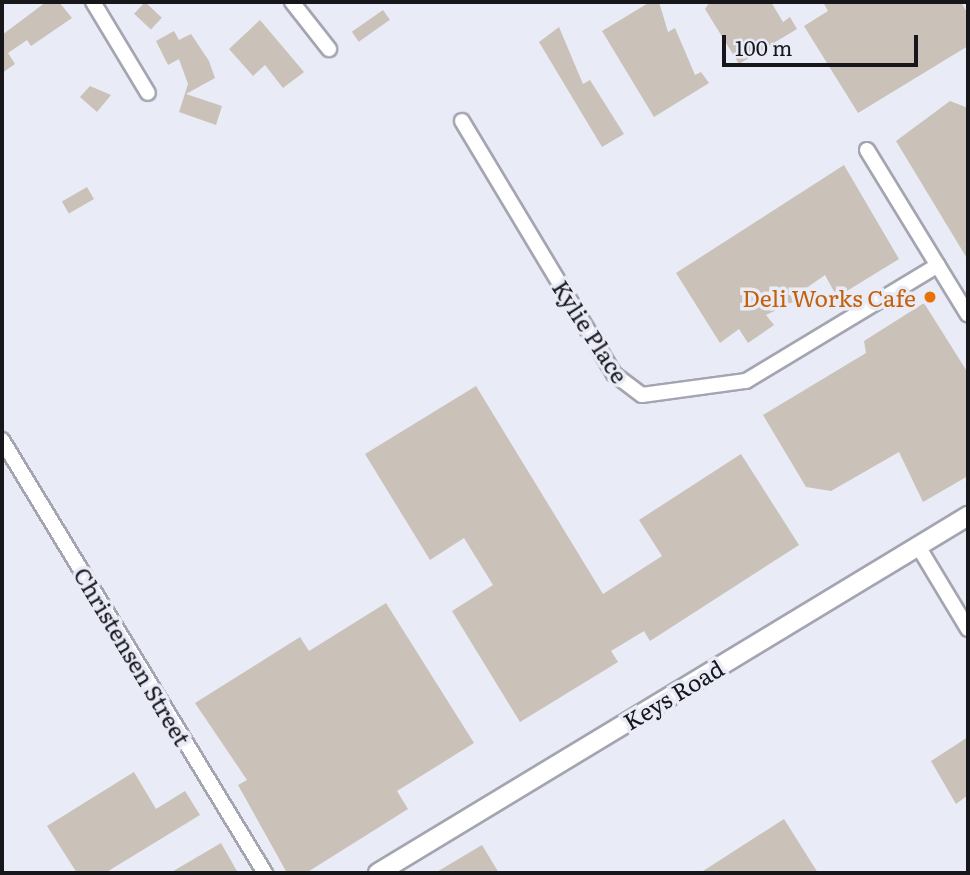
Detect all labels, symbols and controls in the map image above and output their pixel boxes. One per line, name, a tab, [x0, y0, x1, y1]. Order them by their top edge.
scale bar	[725, 21, 921, 65]
text: 100 m	[735, 31, 792, 62]
street label: Kylie Place	[548, 274, 634, 388]
place label: Deli Works Cafe	[742, 283, 916, 311]
marker: Deli Works Cafe	[922, 289, 938, 305]
street label: Christensen Street	[69, 562, 197, 750]
street label: Keys Road	[618, 653, 728, 735]

